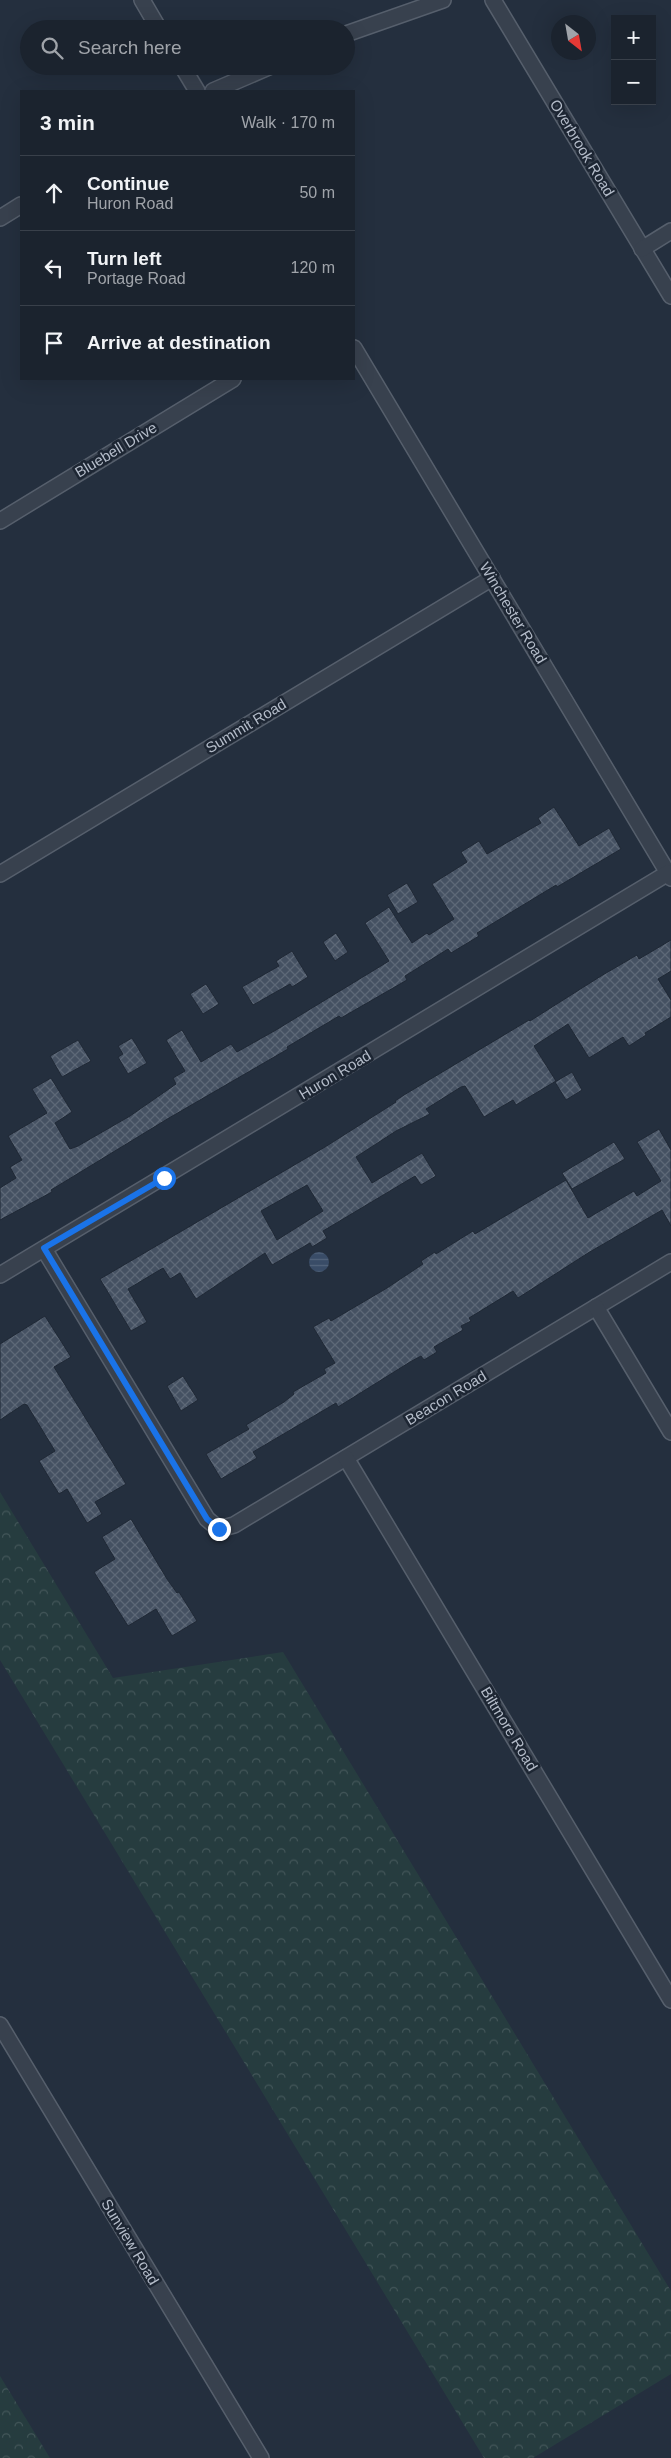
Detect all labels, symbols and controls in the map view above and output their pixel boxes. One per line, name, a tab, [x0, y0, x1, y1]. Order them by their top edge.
north arrow	[551, 15, 596, 60]
map controls	[611, 15, 656, 105]
button: +	[611, 15, 656, 60]
search box	[20, 20, 355, 75]
icon: search	[38, 34, 66, 62]
text: Search here	[78, 37, 182, 58]
button: −	[611, 60, 656, 105]
street label: Overbrook Road	[547, 96, 618, 199]
text: 3 min	[40, 111, 95, 134]
text: Walk · 170 m	[241, 114, 335, 131]
text: Continue	[87, 173, 169, 194]
icon: ahead	[40, 179, 68, 207]
text: 50 m	[299, 184, 335, 201]
text: Huron Road	[87, 195, 173, 212]
text: Turn left	[87, 248, 162, 269]
icon: left	[40, 254, 68, 282]
text: 120 m	[291, 259, 335, 276]
text: Portage Road	[87, 270, 186, 287]
icon: arrive	[40, 329, 68, 357]
text: Arrive at destination	[87, 332, 271, 353]
street label: Bluebell Drive	[72, 418, 160, 481]
street label: Winchester Road	[477, 559, 550, 666]
street label: Summit Road	[202, 695, 289, 756]
street label: Huron Road	[296, 1046, 374, 1103]
route start	[153, 1167, 176, 1190]
street label: Beacon Road	[402, 1367, 489, 1428]
route end	[208, 1518, 231, 1541]
street label: Biltmore Road	[478, 1684, 541, 1774]
street label: Sunview Road	[98, 2196, 163, 2288]

